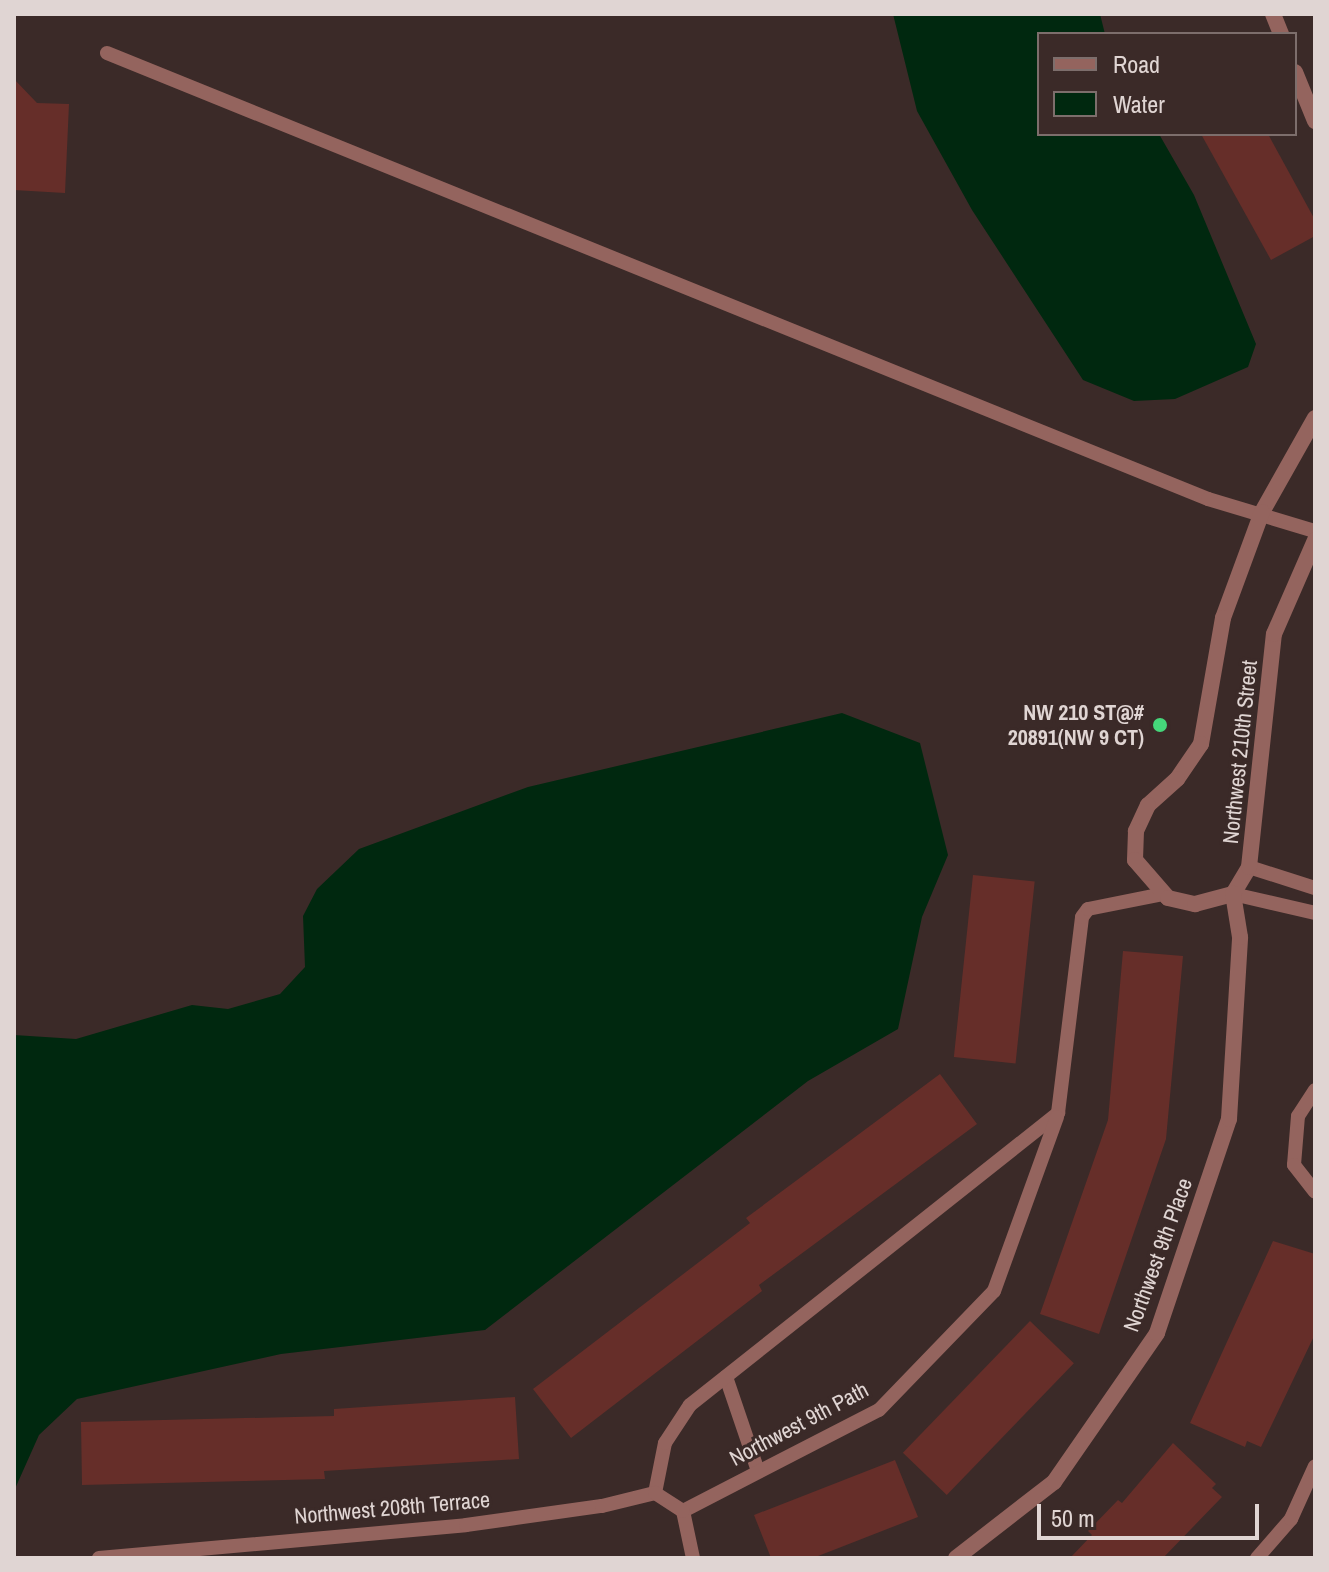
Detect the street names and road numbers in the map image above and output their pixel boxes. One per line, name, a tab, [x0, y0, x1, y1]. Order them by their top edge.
street label: Northwest 210th Street	[1217, 659, 1263, 845]
street label: Northwest 9th Place	[1118, 1175, 1198, 1335]
street label: Northwest 9th Path	[725, 1376, 873, 1472]
street label: Northwest 208th Terrace	[293, 1486, 491, 1530]

